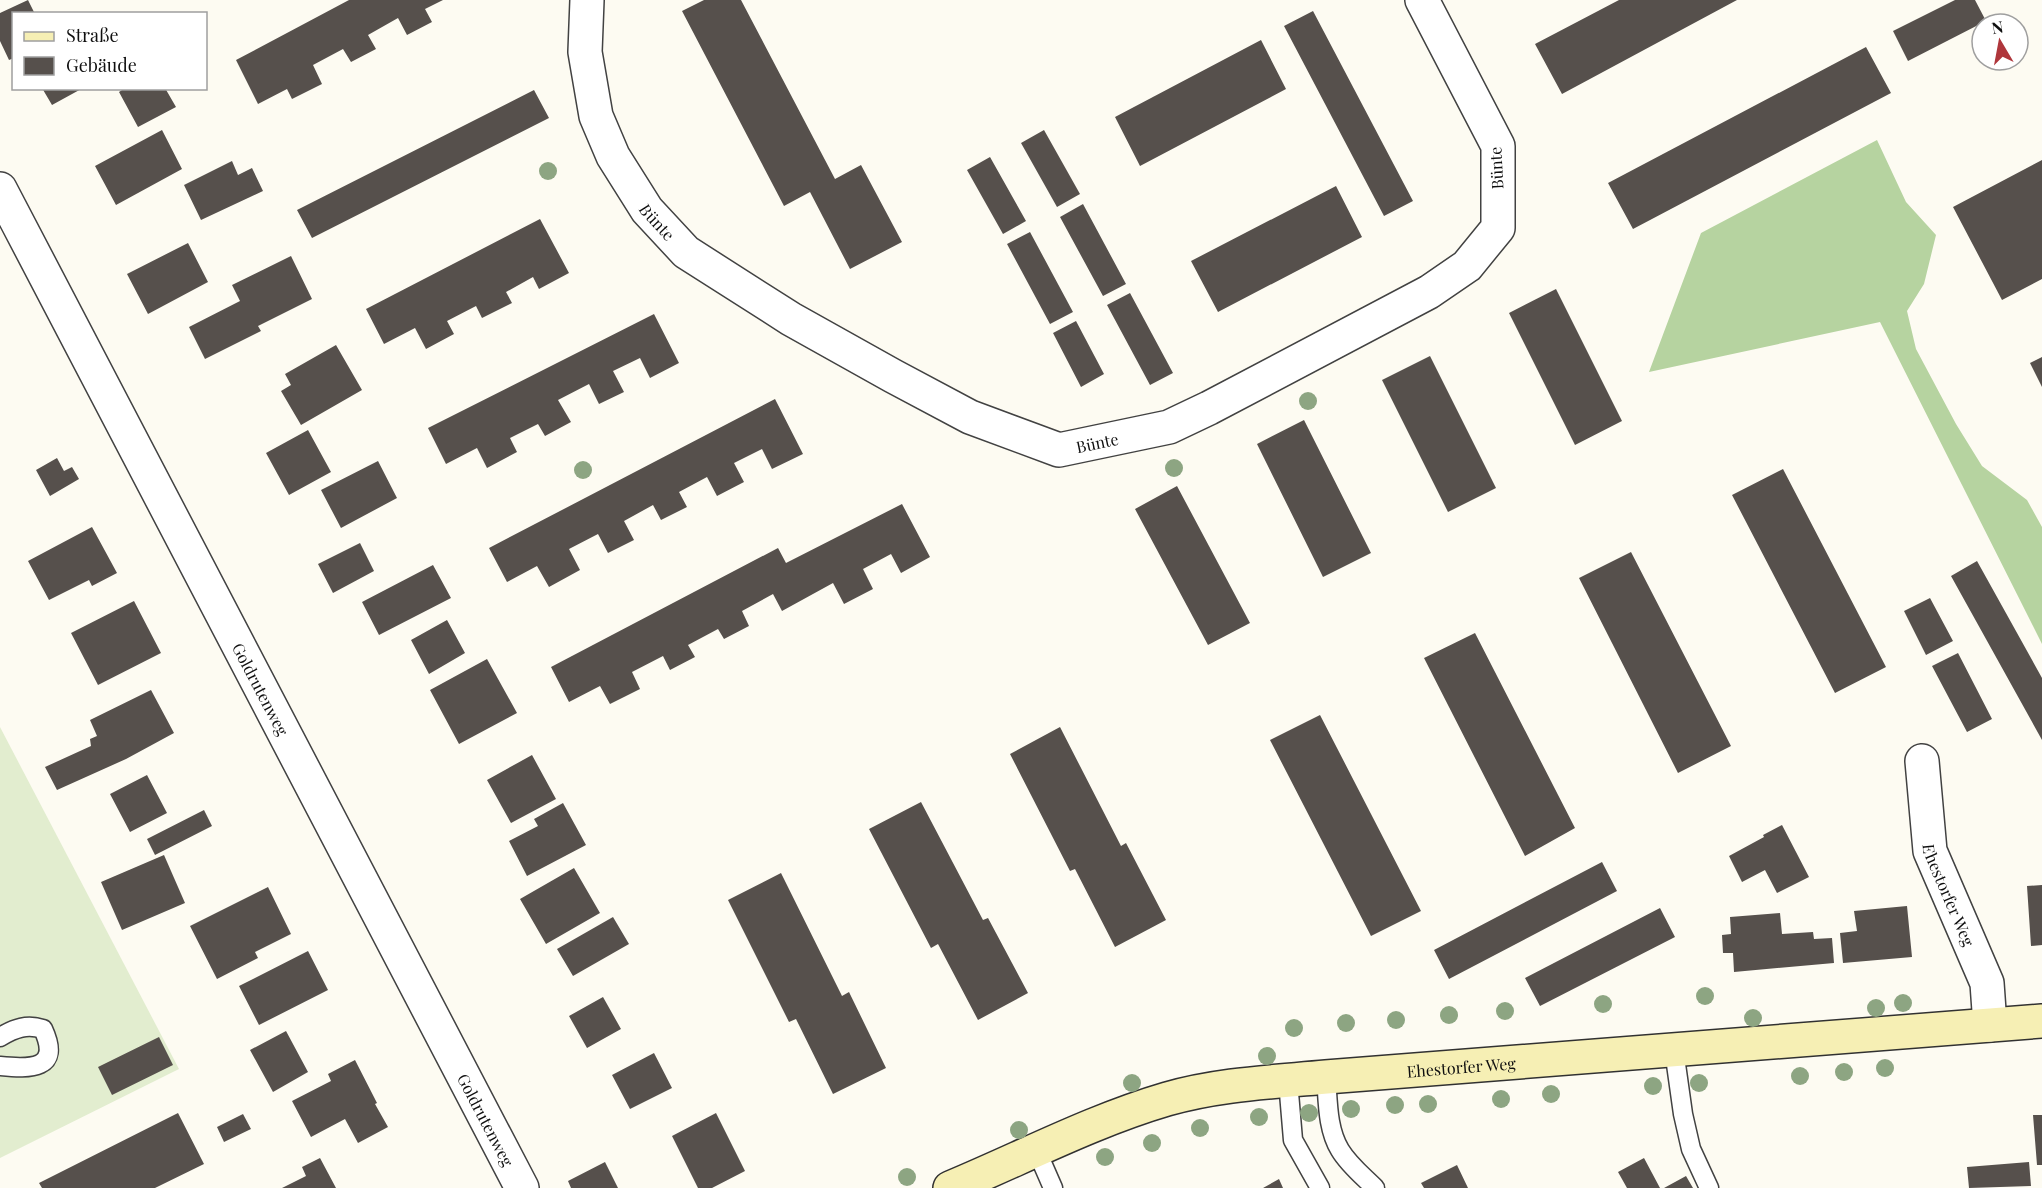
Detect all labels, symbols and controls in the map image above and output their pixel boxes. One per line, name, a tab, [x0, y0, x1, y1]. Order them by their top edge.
legend	[12, 12, 207, 90]
north arrow	[1970, 12, 2030, 72]
text: N	[1990, 15, 2005, 38]
text: Straße	[66, 23, 119, 47]
text: Gebäude	[66, 53, 137, 77]
street label: Bünte	[1484, 146, 1508, 190]
street label: Bünte	[635, 200, 680, 244]
street label: Bünte	[1074, 427, 1120, 457]
street label: Goldrutenweg	[228, 639, 294, 739]
street label: Ehestorfer Weg	[1919, 843, 1980, 950]
street label: Ehestorfer Weg	[1406, 1052, 1517, 1081]
street label: Goldrutenweg	[453, 1070, 519, 1170]

